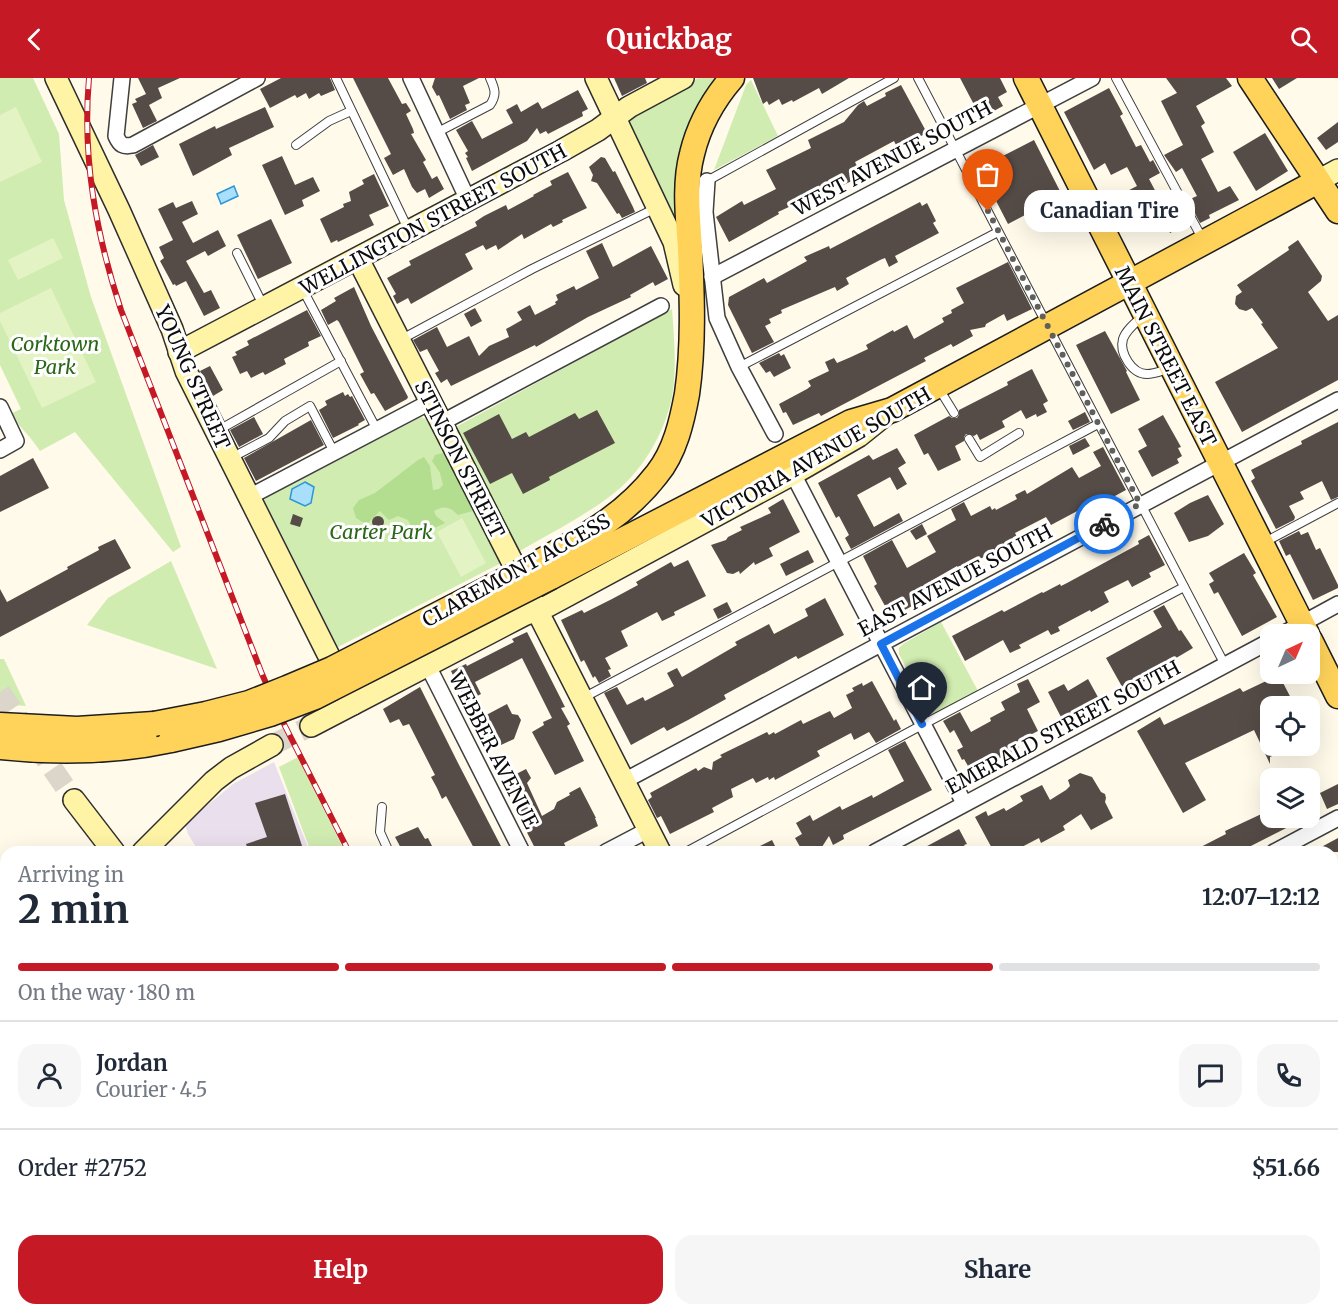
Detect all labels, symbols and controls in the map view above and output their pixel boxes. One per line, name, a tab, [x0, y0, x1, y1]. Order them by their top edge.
text: Quickbag	[606, 22, 732, 56]
icon: back	[18, 23, 51, 56]
icon: search	[1287, 23, 1320, 56]
street label: WEST AVENUE SOUTH	[787, 95, 996, 222]
street label: WELLINGTON STREET SOUTH	[295, 138, 571, 301]
pin	[962, 149, 1013, 211]
icon: bag	[971, 158, 1004, 191]
callout: Canadian Tire	[1024, 190, 1195, 232]
text: Canadian Tire	[1040, 198, 1179, 223]
street label: MAIN STREET EAST	[1110, 262, 1222, 450]
street label: YOUNG STREET	[150, 300, 236, 453]
park label: Corktown Park	[11, 331, 99, 379]
street label: STINSON STREET	[410, 376, 511, 542]
street label: VICTORIA AVENUE SOUTH	[696, 381, 935, 533]
courier	[1074, 494, 1134, 554]
street label: CLAREMONT ACCESS	[418, 508, 615, 632]
icon: bike	[1088, 508, 1121, 541]
street label: EAST AVENUE SOUTH	[854, 518, 1056, 642]
park label: Carter Park	[329, 519, 433, 544]
north arrow	[1260, 624, 1320, 684]
map controls	[1260, 624, 1320, 828]
street label: EMERALD STREET SOUTH	[942, 655, 1184, 799]
pin	[896, 662, 947, 724]
street label: WEBBER AVENUE	[443, 667, 544, 833]
icon: home	[905, 671, 938, 704]
button: locate	[1260, 696, 1320, 756]
button: layers	[1260, 768, 1320, 828]
text: Arriving in	[18, 862, 124, 887]
text: 12:07–12:12	[1202, 883, 1320, 911]
text: 2 min	[18, 885, 129, 934]
text: On the way · 180 m	[18, 980, 195, 1005]
button: person	[18, 1044, 81, 1107]
button: chat	[1179, 1044, 1242, 1107]
button: phone	[1257, 1044, 1320, 1107]
text: Jordan	[96, 1049, 168, 1077]
text: Courier · 4.5	[96, 1077, 208, 1102]
text: Order #2752	[18, 1154, 147, 1182]
text: $51.66	[1252, 1154, 1320, 1182]
button: Help	[18, 1235, 663, 1304]
button: Share	[675, 1235, 1320, 1304]

